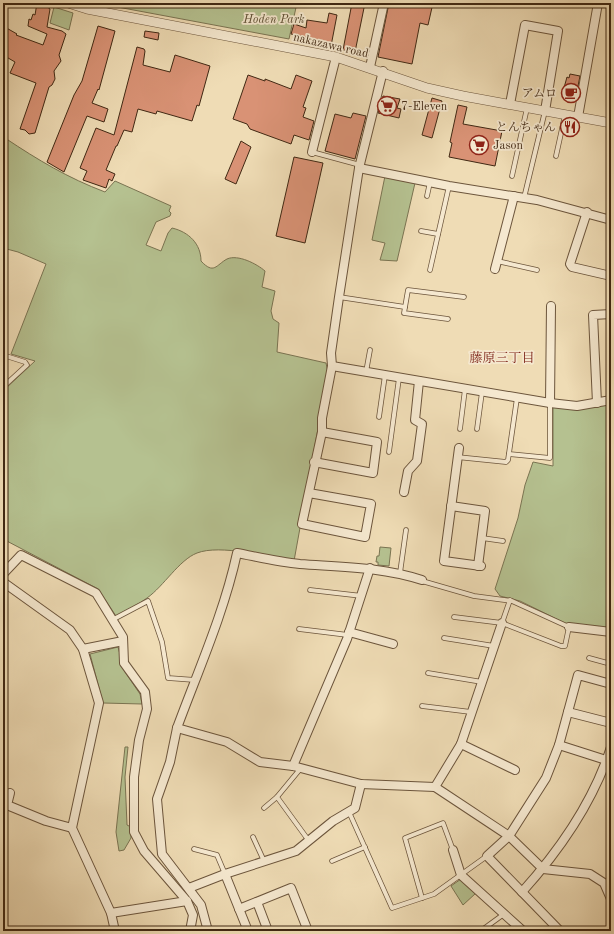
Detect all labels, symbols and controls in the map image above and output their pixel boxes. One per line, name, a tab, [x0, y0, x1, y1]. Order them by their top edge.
park label: Hoden Park	[242, 14, 305, 26]
street label: nakazawa road	[292, 31, 370, 60]
cafe icon: アムロ	[560, 82, 582, 104]
place label: アムロ	[522, 88, 557, 100]
supermarket icon: 7-Eleven	[376, 95, 398, 117]
place label: 7-Eleven	[401, 101, 448, 113]
restaurant icon: とんちゃん	[559, 116, 581, 138]
place label: とんちゃん	[496, 121, 556, 134]
supermarket icon: Jason	[468, 134, 490, 156]
place label: Jason	[493, 140, 524, 152]
district label: 藤原三丁目	[469, 351, 535, 365]

